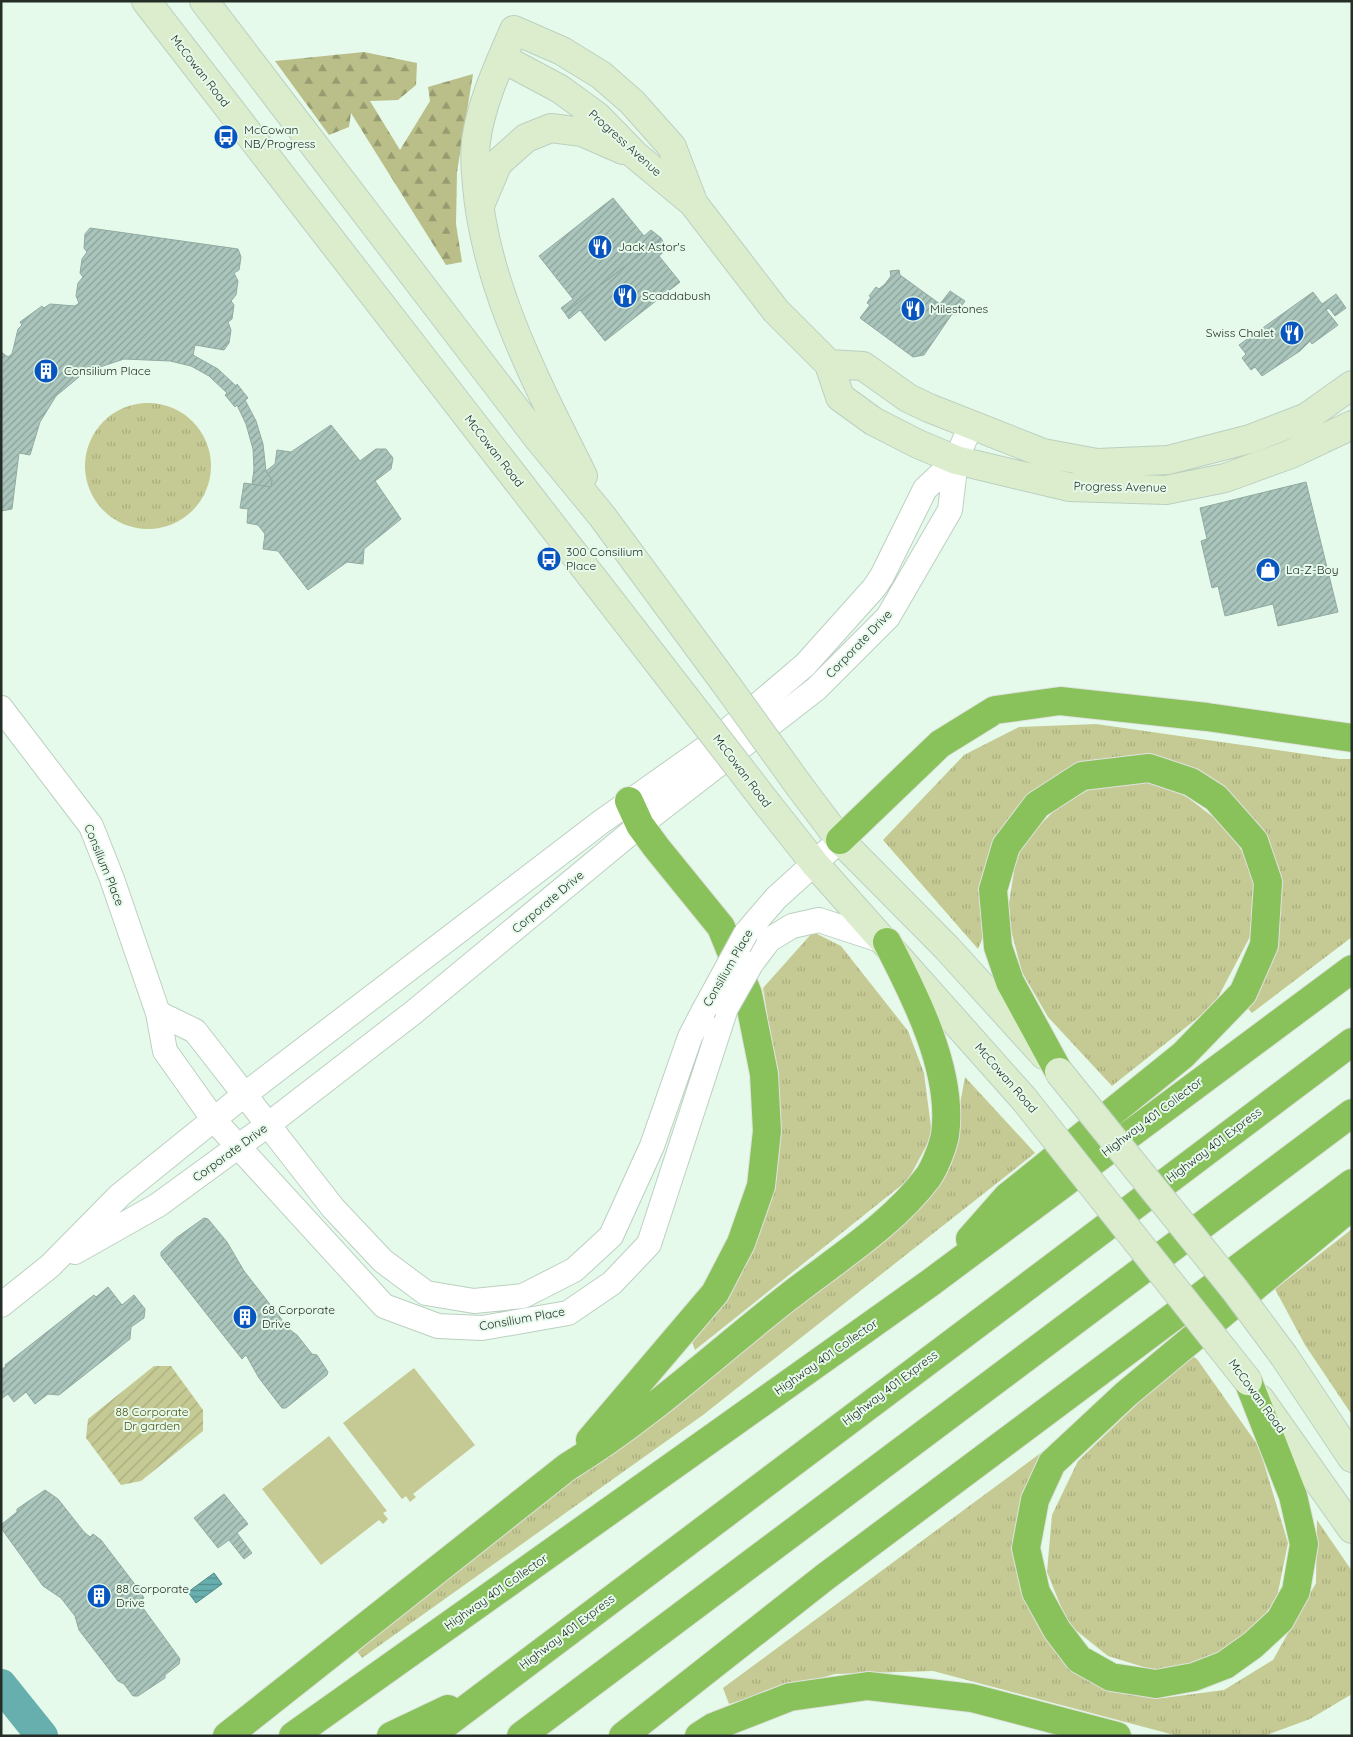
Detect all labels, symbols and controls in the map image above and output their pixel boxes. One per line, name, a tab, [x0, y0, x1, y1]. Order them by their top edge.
street label: McCowan Road	[168, 32, 233, 110]
street label: Progress Avenue	[586, 106, 665, 179]
place label: McCowan NB/Progress	[244, 122, 316, 151]
bus stop icon: McCowan NB/Progress	[213, 124, 239, 150]
restaurant icon: Jack Astor's	[587, 234, 613, 260]
place label: Jack Astor's	[618, 239, 686, 254]
restaurant icon: Scaddabush	[612, 283, 638, 309]
place label: Scaddabush	[642, 288, 711, 303]
restaurant icon: Milestones	[900, 296, 926, 322]
place label: Milestones	[930, 301, 989, 316]
restaurant icon: Swiss Chalet	[1279, 320, 1305, 346]
place label: Swiss Chalet	[1206, 325, 1274, 340]
building icon: Consilium Place	[33, 358, 59, 384]
place label: Consilium Place	[64, 363, 151, 378]
street label: McCowan Road	[462, 412, 527, 490]
street label: Progress Avenue	[1073, 478, 1167, 495]
place label: 300 Consilium Place	[566, 544, 643, 573]
bus stop icon: 300 Consilium Place	[536, 546, 562, 572]
shop icon: La-Z-Boy	[1255, 557, 1281, 583]
place label: La-Z-Boy	[1286, 562, 1339, 577]
street label: Corporate Drive	[822, 606, 895, 681]
street label: McCowan Road	[710, 731, 775, 810]
street label: Consilium Place	[81, 822, 128, 908]
street label: Corporate Drive	[509, 867, 587, 936]
street label: Consilium Place	[699, 926, 756, 1009]
street label: McCowan Road	[972, 1040, 1041, 1116]
street label: Highway 401 Collector	[1098, 1074, 1205, 1159]
street label: Highway 401 Express	[1163, 1104, 1265, 1185]
street label: Corporate Drive	[189, 1120, 270, 1185]
place label: 68 Corporate Drive	[262, 1302, 335, 1331]
building icon: 68 Corporate Drive	[232, 1304, 258, 1330]
street label: Consilium Place	[478, 1304, 566, 1333]
street label: Highway 401 Collector	[771, 1315, 880, 1398]
street label: Highway 401 Express	[839, 1347, 941, 1428]
street label: McCowan Road	[1226, 1356, 1289, 1436]
park label: 88 Corporate Dr garden	[116, 1404, 189, 1433]
street label: Highway 401 Collector	[441, 1550, 550, 1633]
place label: 88 Corporate Drive	[116, 1581, 189, 1610]
building icon: 88 Corporate Drive	[86, 1583, 112, 1609]
street label: Highway 401 Express	[516, 1591, 618, 1672]

